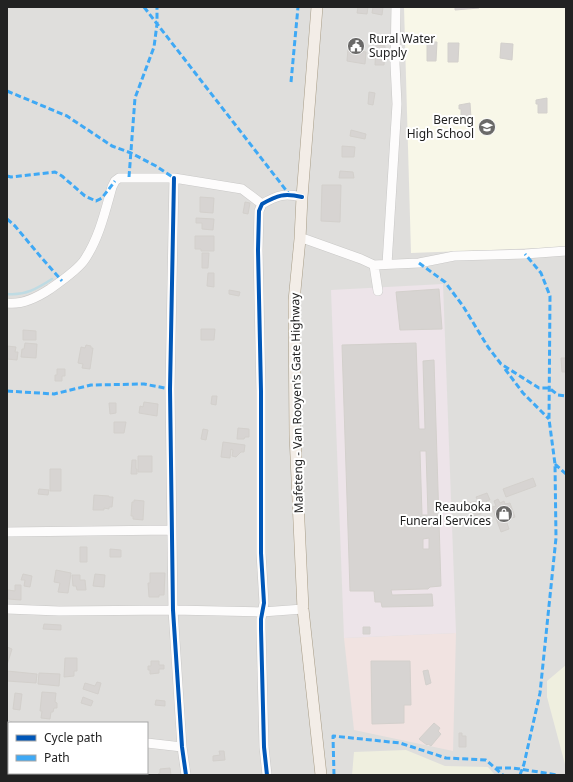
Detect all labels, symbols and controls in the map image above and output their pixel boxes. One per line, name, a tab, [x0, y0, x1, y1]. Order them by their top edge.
place label: Rural Water Supply	[369, 30, 435, 61]
public building icon: Rural Water Supply	[346, 36, 366, 56]
place label: Bereng High School	[407, 111, 474, 142]
school or university icon: Bereng High School	[477, 117, 497, 137]
street label: Mafeteng - Van Rooyen's Gate Highway	[286, 292, 307, 513]
place label: Reauboka Funeral Services	[400, 498, 491, 529]
shop icon: Reauboka Funeral Services	[494, 504, 514, 524]
legend	[8, 722, 148, 774]
text: Cycle path	[44, 729, 102, 746]
text: Path	[44, 749, 70, 766]

